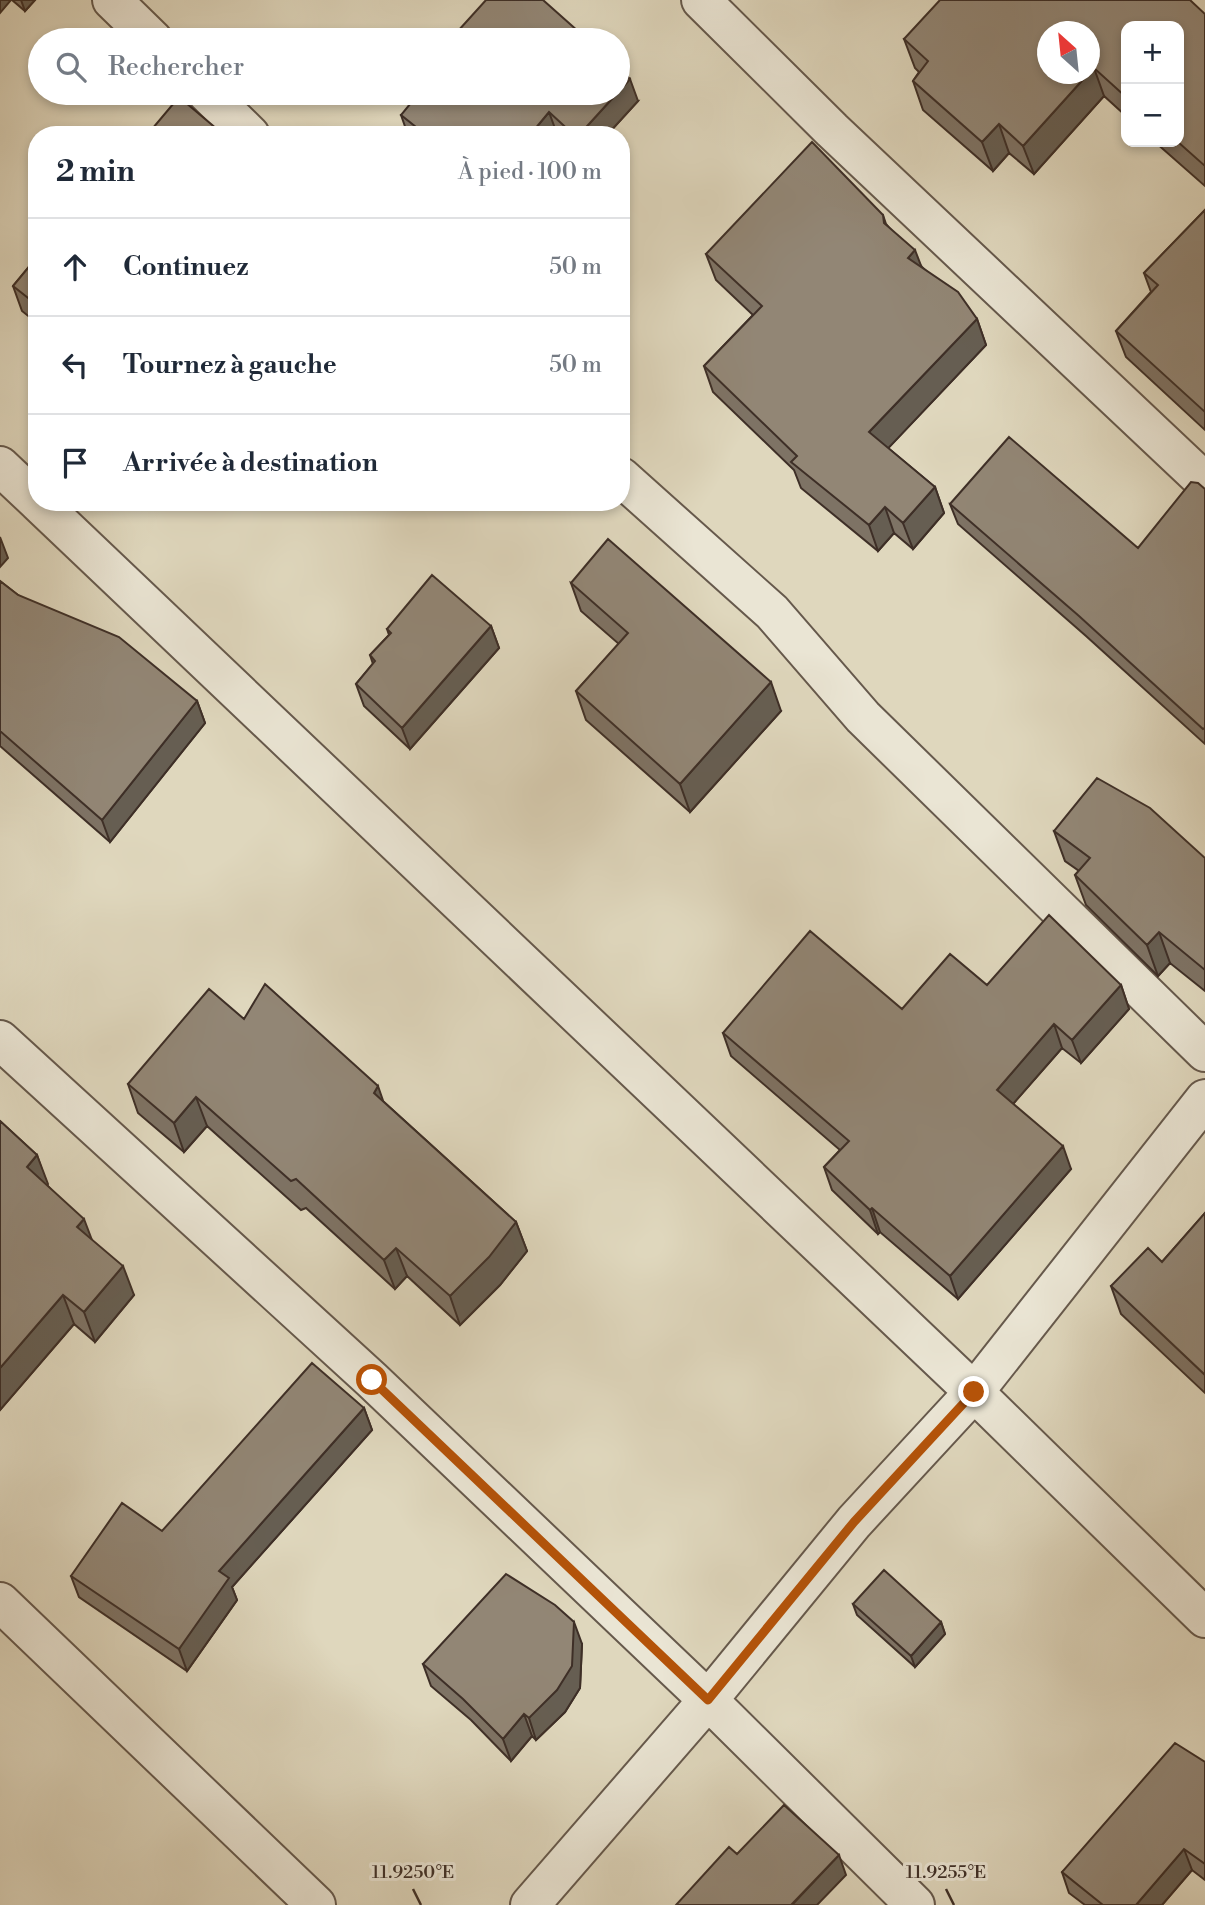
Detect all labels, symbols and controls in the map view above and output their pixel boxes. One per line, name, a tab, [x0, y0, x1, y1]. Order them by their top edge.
north arrow	[1037, 21, 1100, 84]
map controls	[1121, 21, 1184, 147]
button: +	[1121, 21, 1184, 84]
search box	[28, 28, 630, 105]
icon: search	[52, 48, 90, 86]
text: Rechercher	[108, 51, 244, 83]
button: −	[1121, 84, 1184, 147]
text: 2 min	[56, 153, 135, 191]
text: À pied · 100 m	[458, 158, 602, 186]
icon: ahead	[56, 248, 94, 286]
text: Continuez	[123, 251, 249, 283]
text: 50 m	[549, 253, 602, 281]
icon: left	[56, 346, 94, 384]
text: Tournez à gauche	[123, 349, 337, 381]
text: 50 m	[549, 351, 602, 379]
icon: arrive	[56, 444, 94, 482]
text: Arrivée à destination	[123, 447, 378, 479]
route start	[356, 1364, 387, 1395]
route end	[958, 1376, 989, 1407]
text: 11.9250°E	[372, 1861, 454, 1884]
text: 11.9255°E	[906, 1861, 986, 1884]

